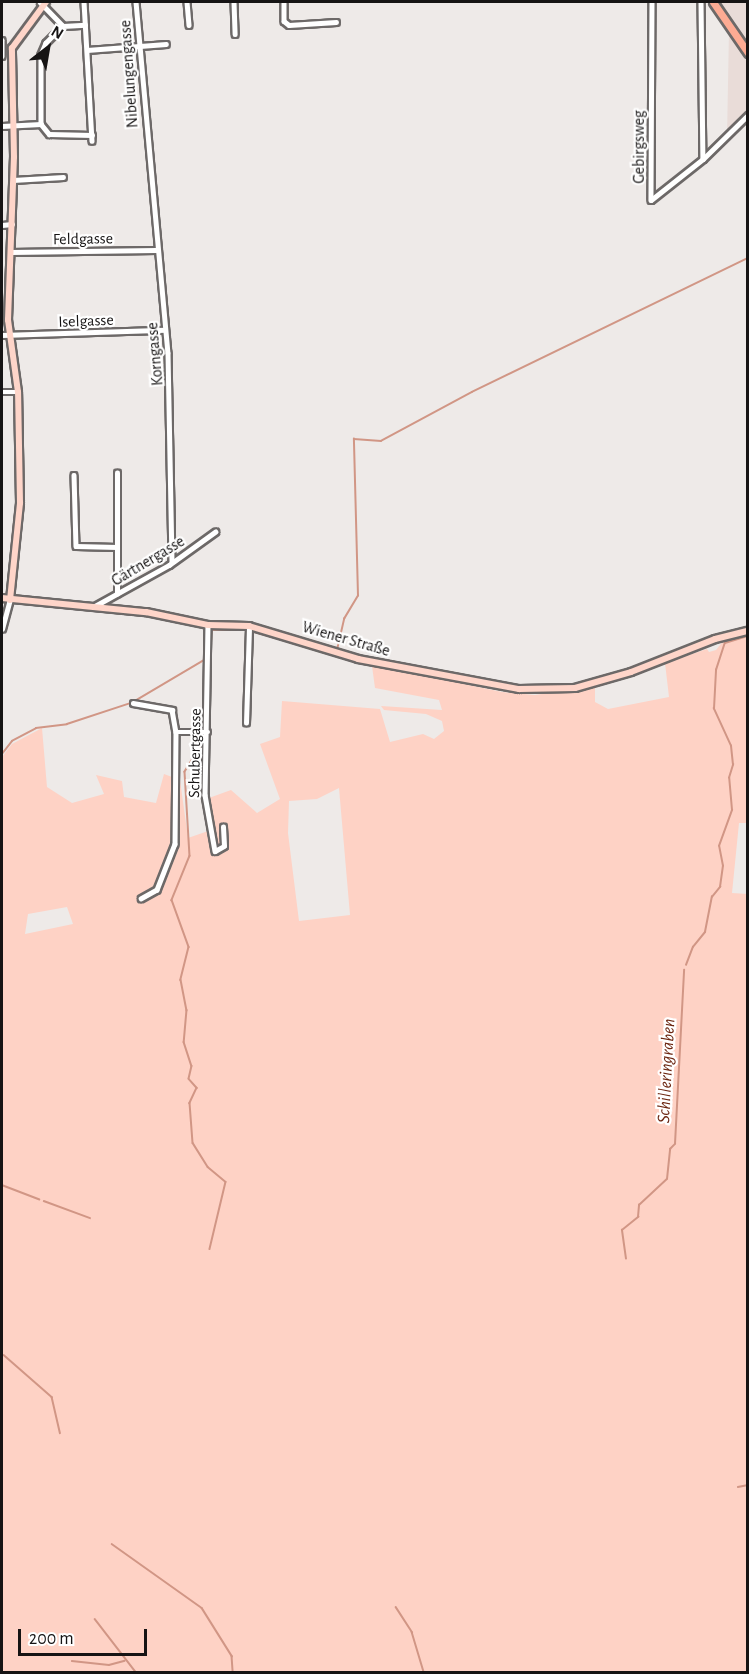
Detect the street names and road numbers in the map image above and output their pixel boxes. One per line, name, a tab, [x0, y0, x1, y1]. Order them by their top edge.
street label: Nibelungengasse	[116, 19, 142, 129]
street label: Gebirgsweg	[629, 110, 649, 184]
street label: Feldgasse	[53, 229, 113, 249]
street label: Iselgasse	[58, 310, 114, 332]
street label: Korngasse	[143, 321, 167, 387]
street label: Gärtnergasse	[108, 532, 188, 590]
street label: Wiener Straße	[300, 617, 392, 661]
street label: Schubertgasse	[185, 708, 205, 798]

